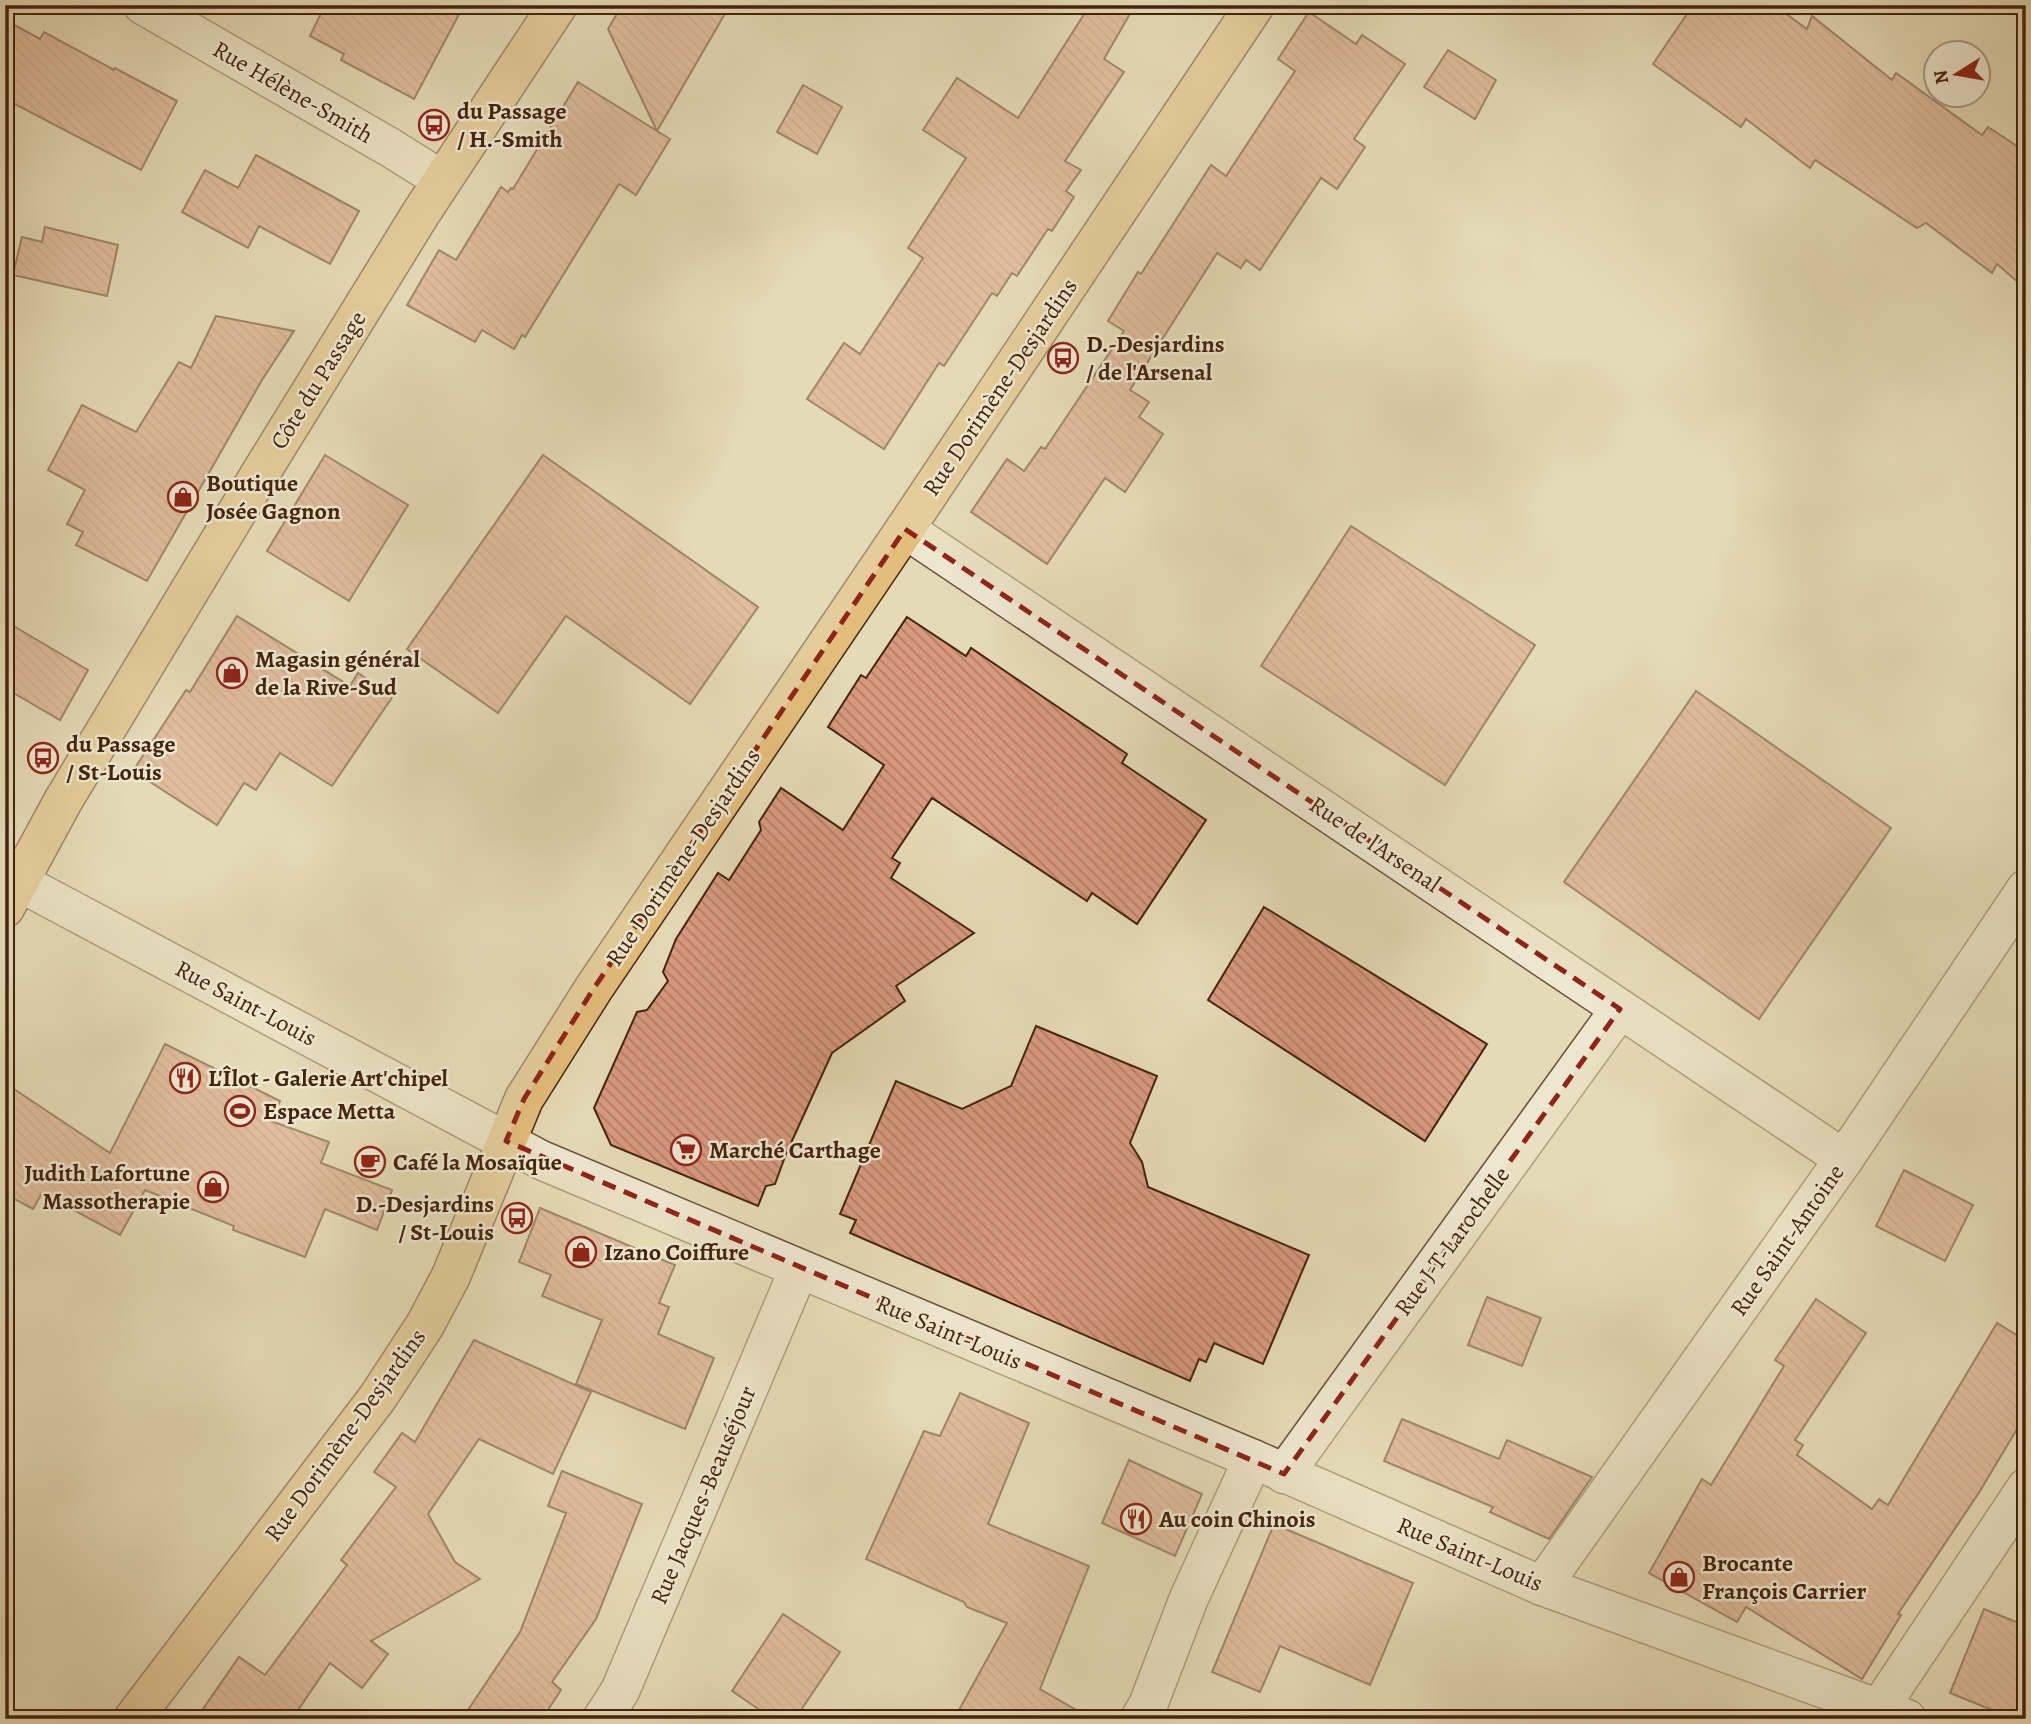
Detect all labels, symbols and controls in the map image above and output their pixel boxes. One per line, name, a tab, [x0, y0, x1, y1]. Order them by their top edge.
street label: Rue Hélène-Smith	[207, 33, 379, 151]
north arrow	[1923, 38, 1993, 108]
text: N	[1927, 68, 1955, 86]
place label: du Passage / H.-Smith	[457, 95, 567, 155]
bus stop icon: du Passage / H.-Smith	[417, 108, 451, 142]
street label: Rue Dorimène-Desjardins	[915, 272, 1085, 502]
street label: Côte du Passage	[263, 305, 373, 455]
place label: D.-Desjardins / de l'Arsenal	[1086, 328, 1224, 388]
bus stop icon: D.-Desjardins / de l'Arsenal	[1046, 341, 1080, 375]
place label: Boutique Josée Gagnon	[206, 467, 341, 527]
shop icon: Boutique Josée Gagnon	[166, 480, 200, 514]
place label: Magasin général de la Rive-Sud	[255, 643, 421, 703]
shop icon: Magasin général de la Rive-Sud	[215, 656, 249, 690]
place label: du Passage / St-Louis	[66, 728, 176, 788]
bus stop icon: du Passage / St-Louis	[26, 741, 60, 775]
street label: Rue Dorimène-Desjardins	[598, 742, 768, 972]
street label: Rue de l'Arsenal	[1303, 788, 1447, 900]
street label: Rue Saint-Louis	[170, 952, 322, 1054]
restaurant icon: L'Îlot - Galerie Art'chipel	[168, 1061, 202, 1095]
place label: L'Îlot - Galerie Art'chipel	[208, 1062, 449, 1094]
sports icon: Espace Metta	[223, 1094, 257, 1128]
place label: Espace Metta	[263, 1095, 396, 1127]
supermarket icon: Marché Carthage	[669, 1133, 703, 1167]
place label: Marché Carthage	[709, 1134, 881, 1166]
cafe icon: Café la Mosaïque	[353, 1145, 387, 1179]
place label: Café la Mosaïque	[393, 1146, 562, 1178]
place label: Judith Lafortune Massotherapie	[24, 1157, 190, 1217]
street label: Rue Saint-Antoine	[1723, 1158, 1851, 1322]
street label: Rue J-T-Larochelle	[1387, 1160, 1517, 1322]
shop icon: Judith Lafortune Massotherapie	[196, 1170, 230, 1204]
place label: D.-Desjardins / St-Louis	[356, 1188, 494, 1248]
bus stop icon: D.-Desjardins / St-Louis	[500, 1201, 534, 1235]
shop icon: Izano Coiffure	[564, 1235, 598, 1269]
place label: Izano Coiffure	[604, 1236, 749, 1268]
street label: Rue Saint-Louis	[871, 1287, 1027, 1377]
street label: Rue Dorimène-Desjardins	[257, 1322, 433, 1548]
street label: Rue Jacques-Beauséjour	[643, 1381, 763, 1609]
restaurant icon: Au coin Chinois	[1119, 1502, 1153, 1536]
place label: Au coin Chinois	[1158, 1503, 1315, 1535]
street label: Rue Saint-Louis	[1392, 1509, 1548, 1599]
place label: Brocante François Carrier	[1702, 1547, 1867, 1607]
shop icon: Brocante François Carrier	[1662, 1560, 1696, 1594]

